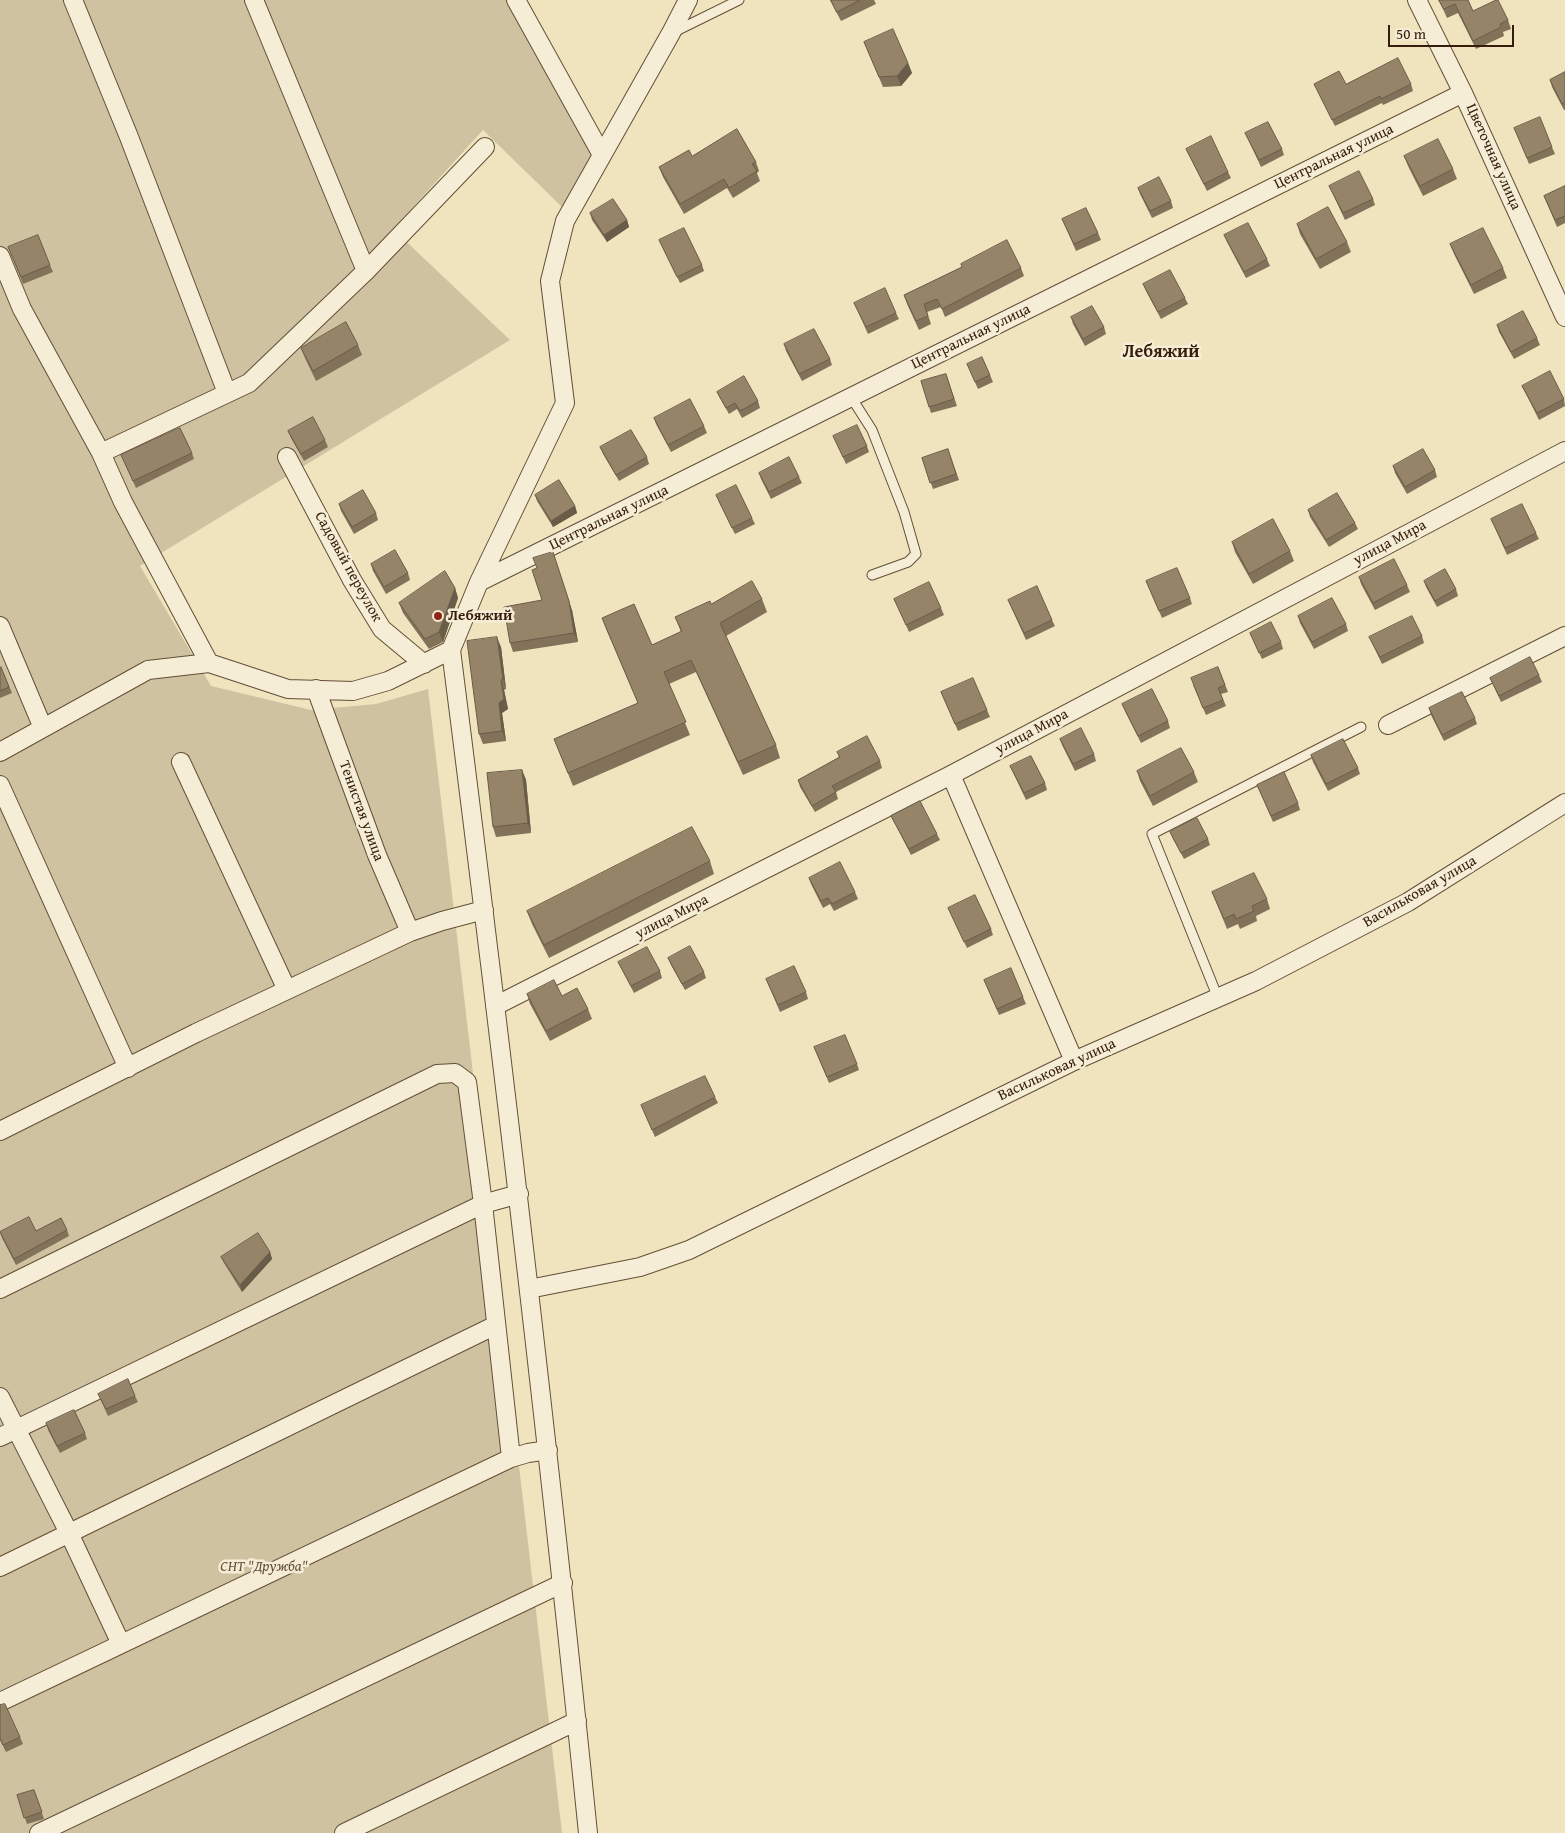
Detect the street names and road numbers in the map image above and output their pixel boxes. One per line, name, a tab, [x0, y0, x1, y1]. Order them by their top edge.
street label: Цветочная улица	[1462, 101, 1524, 213]
street label: Центральная улица	[1271, 120, 1397, 194]
street label: Центральная улица	[908, 300, 1034, 374]
street label: Центральная улица	[546, 481, 672, 555]
street label: Садовый переулок	[310, 509, 386, 625]
street label: улица Мира	[1351, 516, 1429, 570]
street label: улица Мира	[993, 705, 1071, 759]
street label: Тенистая улица	[335, 758, 387, 864]
street label: Васильковая улица	[1360, 852, 1480, 932]
street label: улица Мира	[632, 891, 712, 943]
street label: Васильковая улица	[995, 1035, 1119, 1105]

